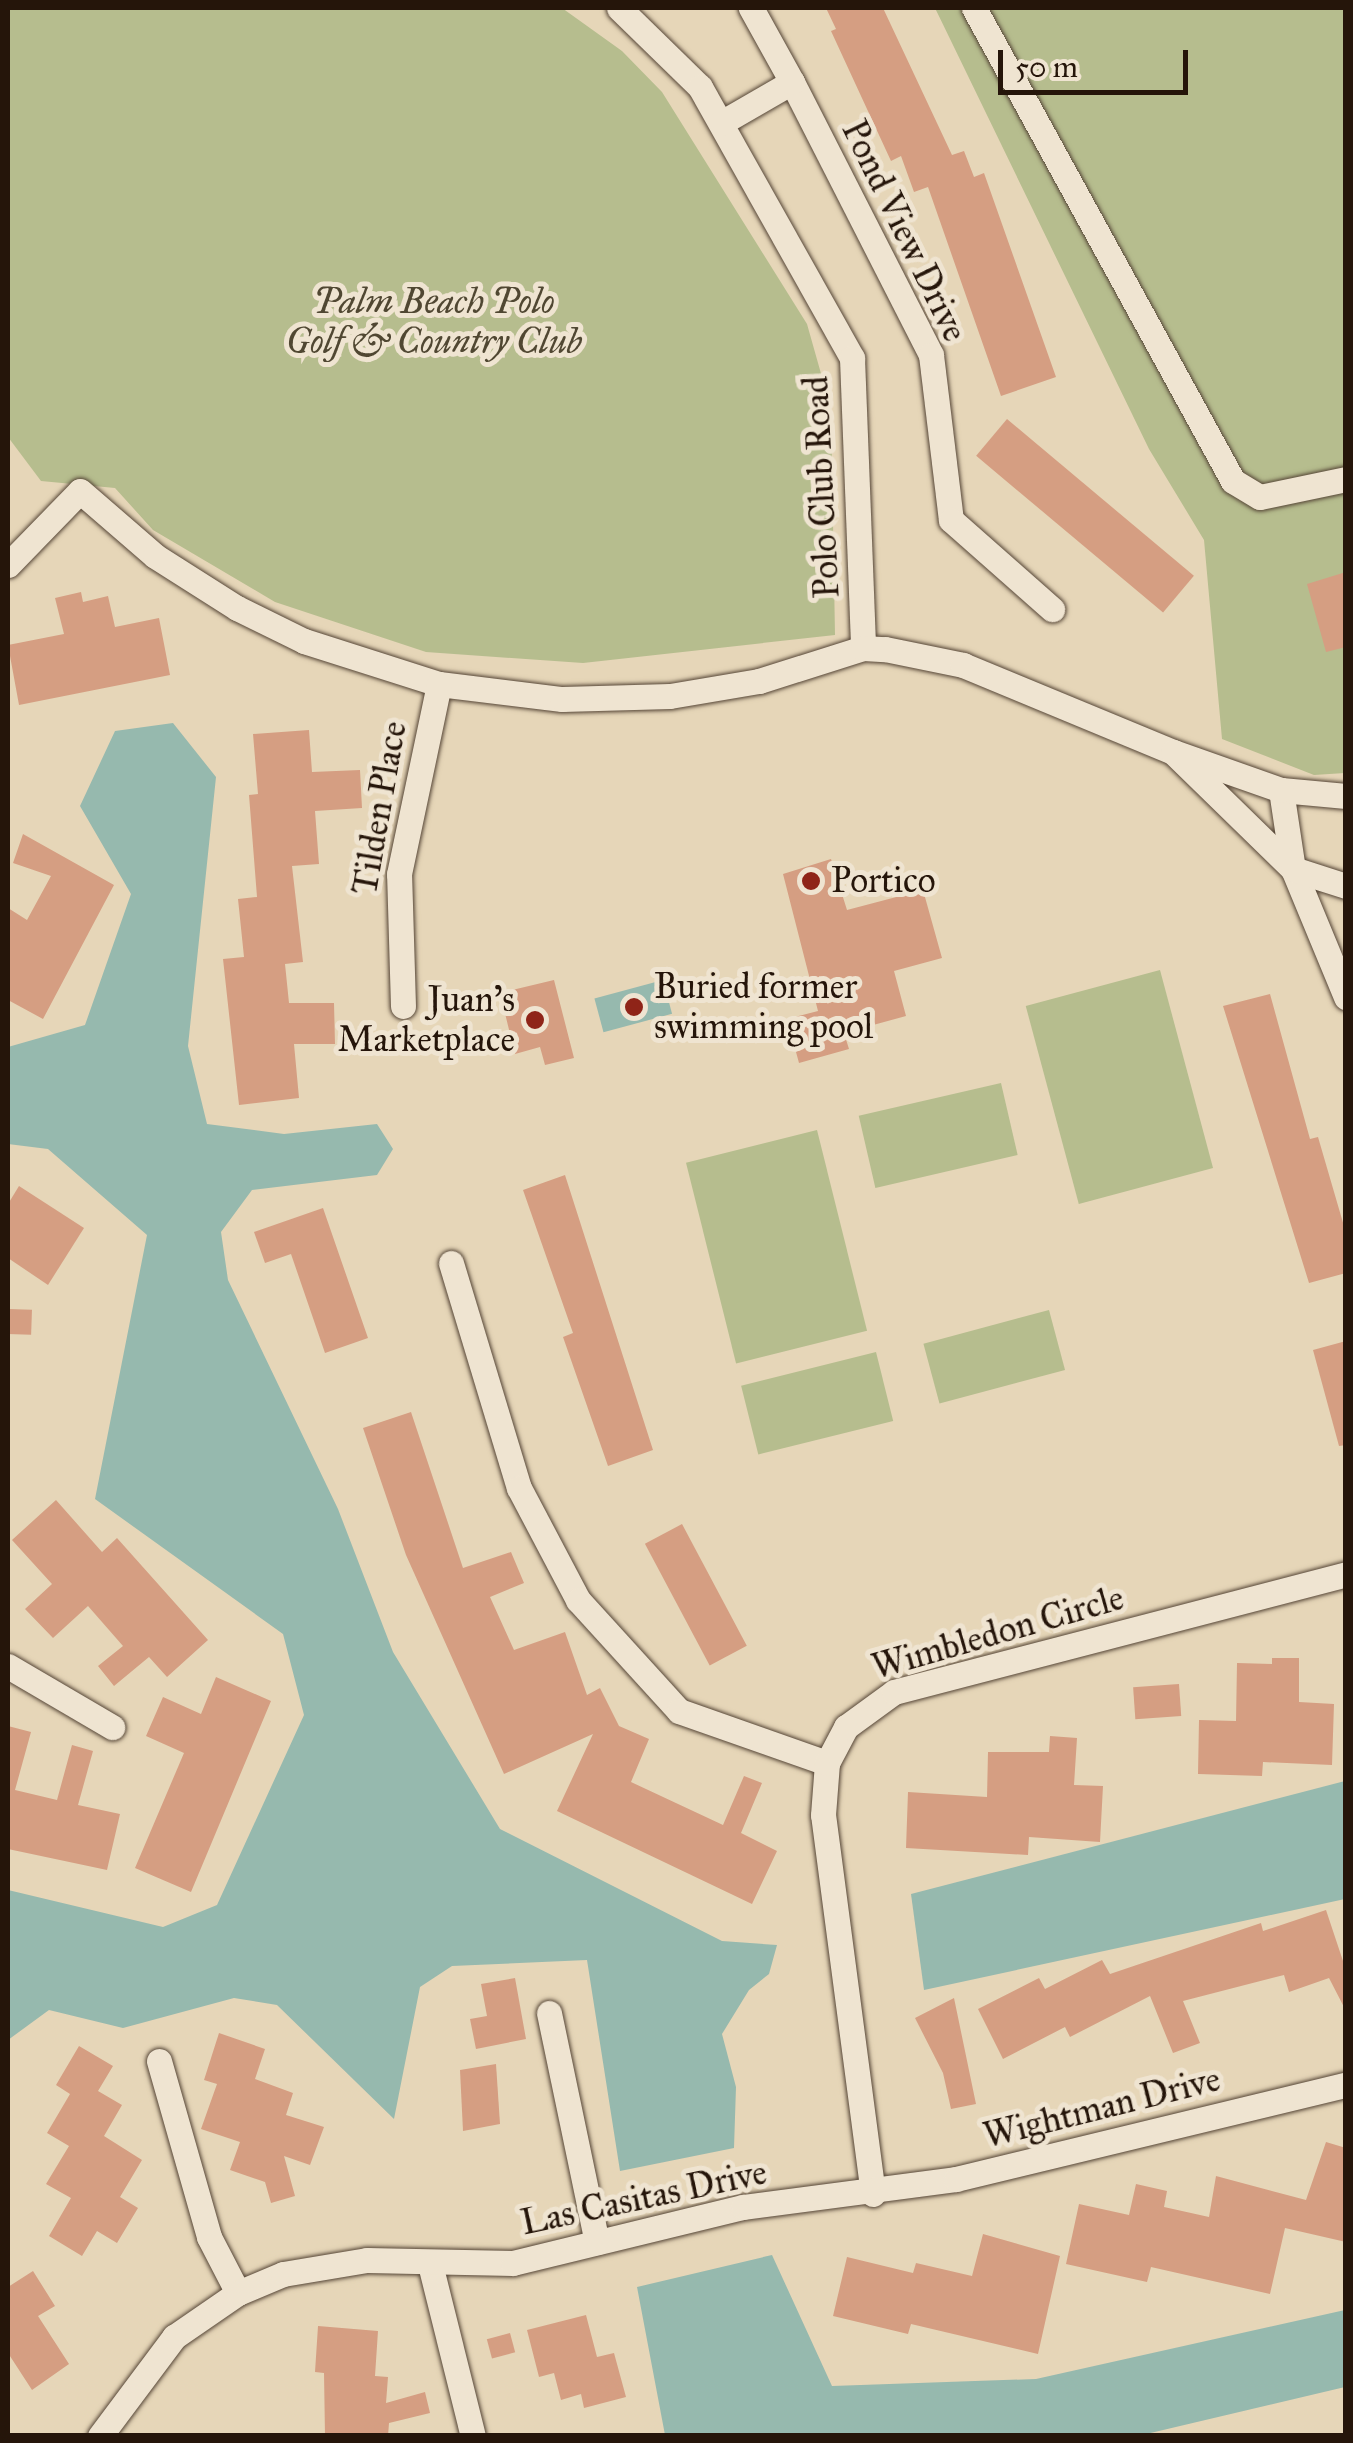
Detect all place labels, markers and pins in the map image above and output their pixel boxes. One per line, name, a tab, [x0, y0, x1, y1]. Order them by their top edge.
place label: Portico	[831, 860, 936, 902]
marker: Portico	[800, 870, 822, 892]
place label: Buried former swimming pool	[654, 966, 873, 1048]
place label: Juan's Marketplace	[337, 979, 515, 1061]
marker: Buried former swimming pool	[623, 996, 645, 1018]
marker: Juan's Marketplace	[524, 1009, 546, 1031]

